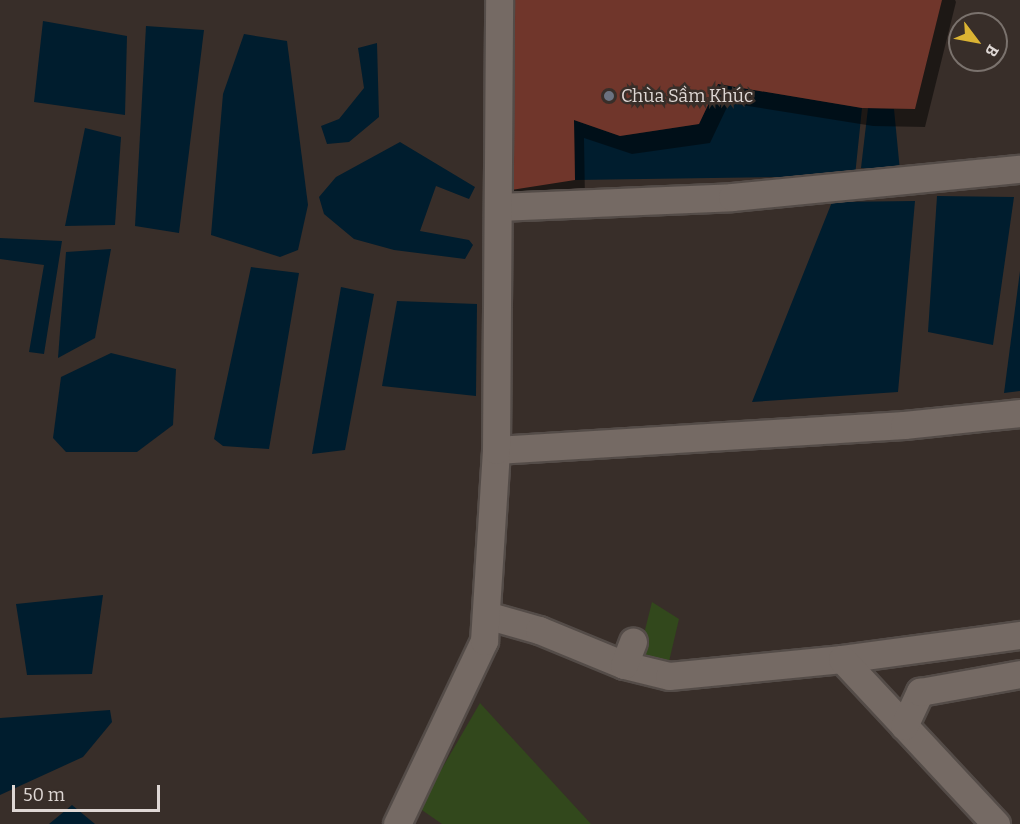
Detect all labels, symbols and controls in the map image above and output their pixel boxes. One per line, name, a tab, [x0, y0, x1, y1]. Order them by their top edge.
north arrow	[948, 12, 1008, 72]
text: B	[981, 41, 1003, 60]
place label: Chùa Sầm Khúc	[621, 85, 753, 107]
marker: Chùa Sầm Khúc	[602, 89, 616, 103]
scale bar	[15, 773, 164, 811]
text: 50 m	[23, 784, 65, 806]

